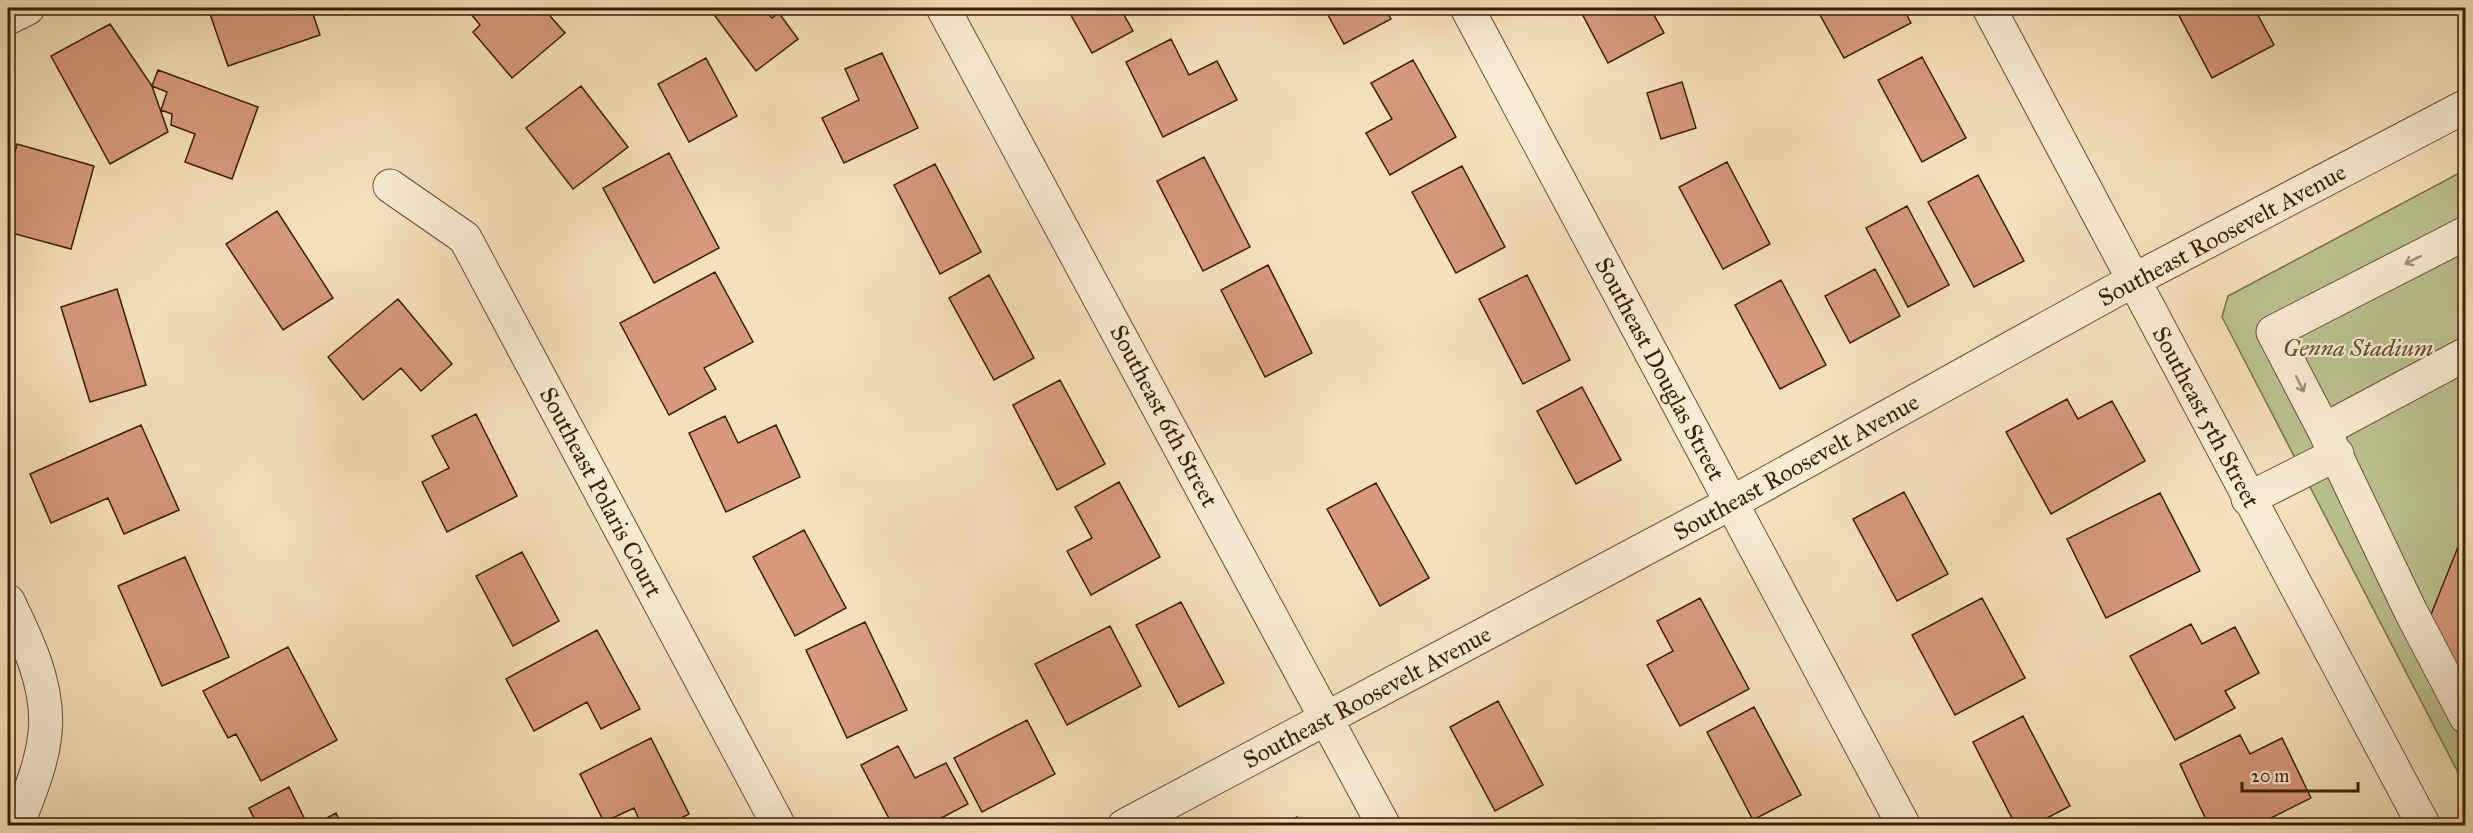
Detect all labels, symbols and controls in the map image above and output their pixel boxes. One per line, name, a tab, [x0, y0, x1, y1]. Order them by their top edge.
street label: Southeast Roosevelt Avenue	[2093, 157, 2351, 313]
street label: Southeast Douglas Street	[1588, 252, 1732, 486]
one-way arrow	[2405, 254, 2423, 266]
street label: Southeast 6th Street	[1103, 320, 1225, 513]
street label: Southeast 5th Street	[2146, 321, 2267, 513]
park label: Genna Stadium	[2283, 333, 2433, 363]
one-way arrow	[2295, 374, 2306, 392]
street label: Southeast Polaris Court	[533, 382, 669, 603]
street label: Southeast Roosevelt Avenue	[1668, 387, 1924, 547]
street label: Southeast Roosevelt Avenue	[1238, 619, 1496, 775]
scale bar	[2242, 755, 2358, 793]
text: 20 m	[2251, 765, 2289, 787]

